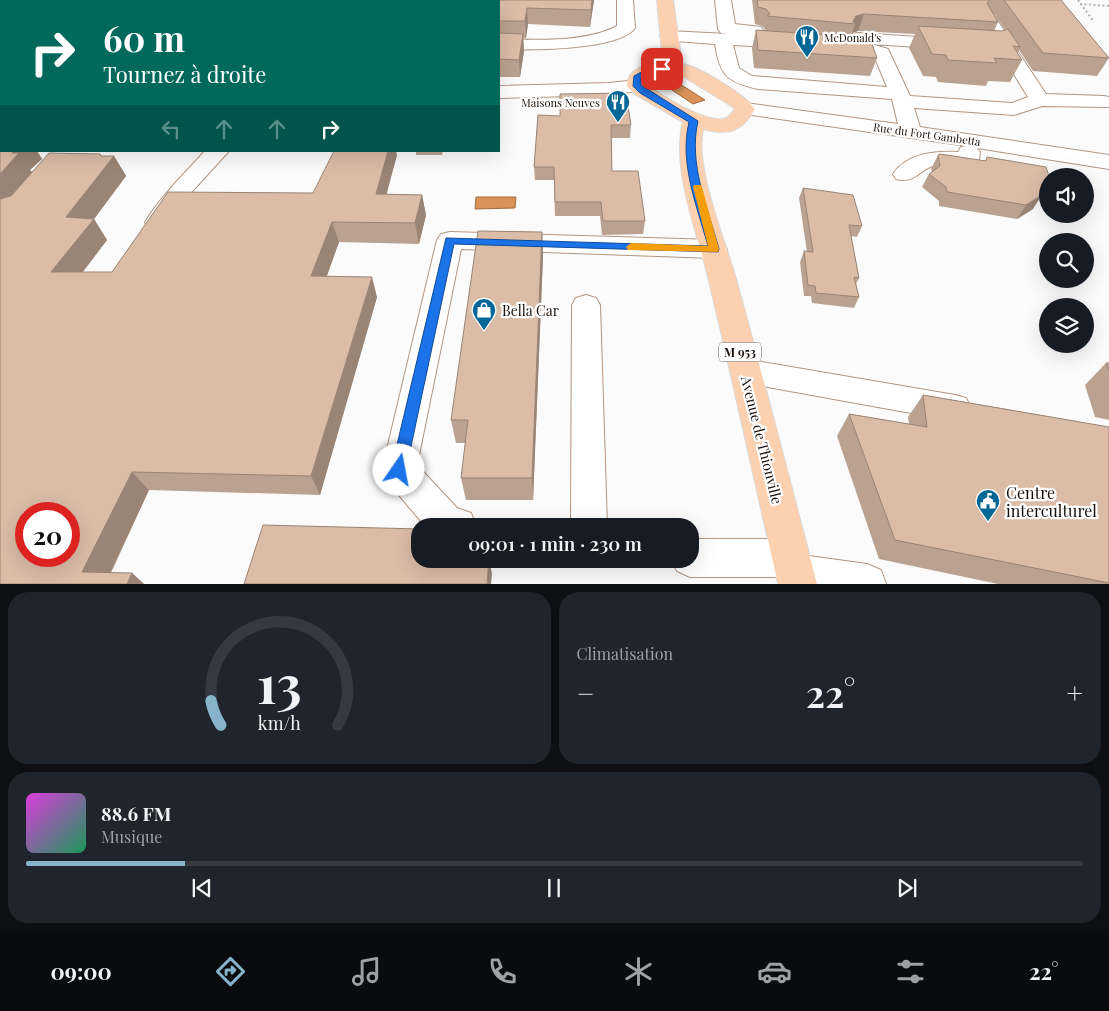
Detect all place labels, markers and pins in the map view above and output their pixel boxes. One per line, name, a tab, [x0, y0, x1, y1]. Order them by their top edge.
restaurant icon: McDonald's	[794, 24, 820, 58]
place label: McDonald's	[824, 30, 881, 45]
pin	[641, 48, 683, 90]
restaurant icon: Maisons Neuves	[605, 89, 631, 123]
place label: Maisons Neuves	[521, 95, 600, 110]
shop icon: Bella Car	[471, 297, 497, 331]
place label: Bella Car	[502, 301, 560, 320]
place label: Centre interculturel	[1006, 482, 1097, 521]
public building icon: Centre interculturel	[975, 488, 1001, 522]

